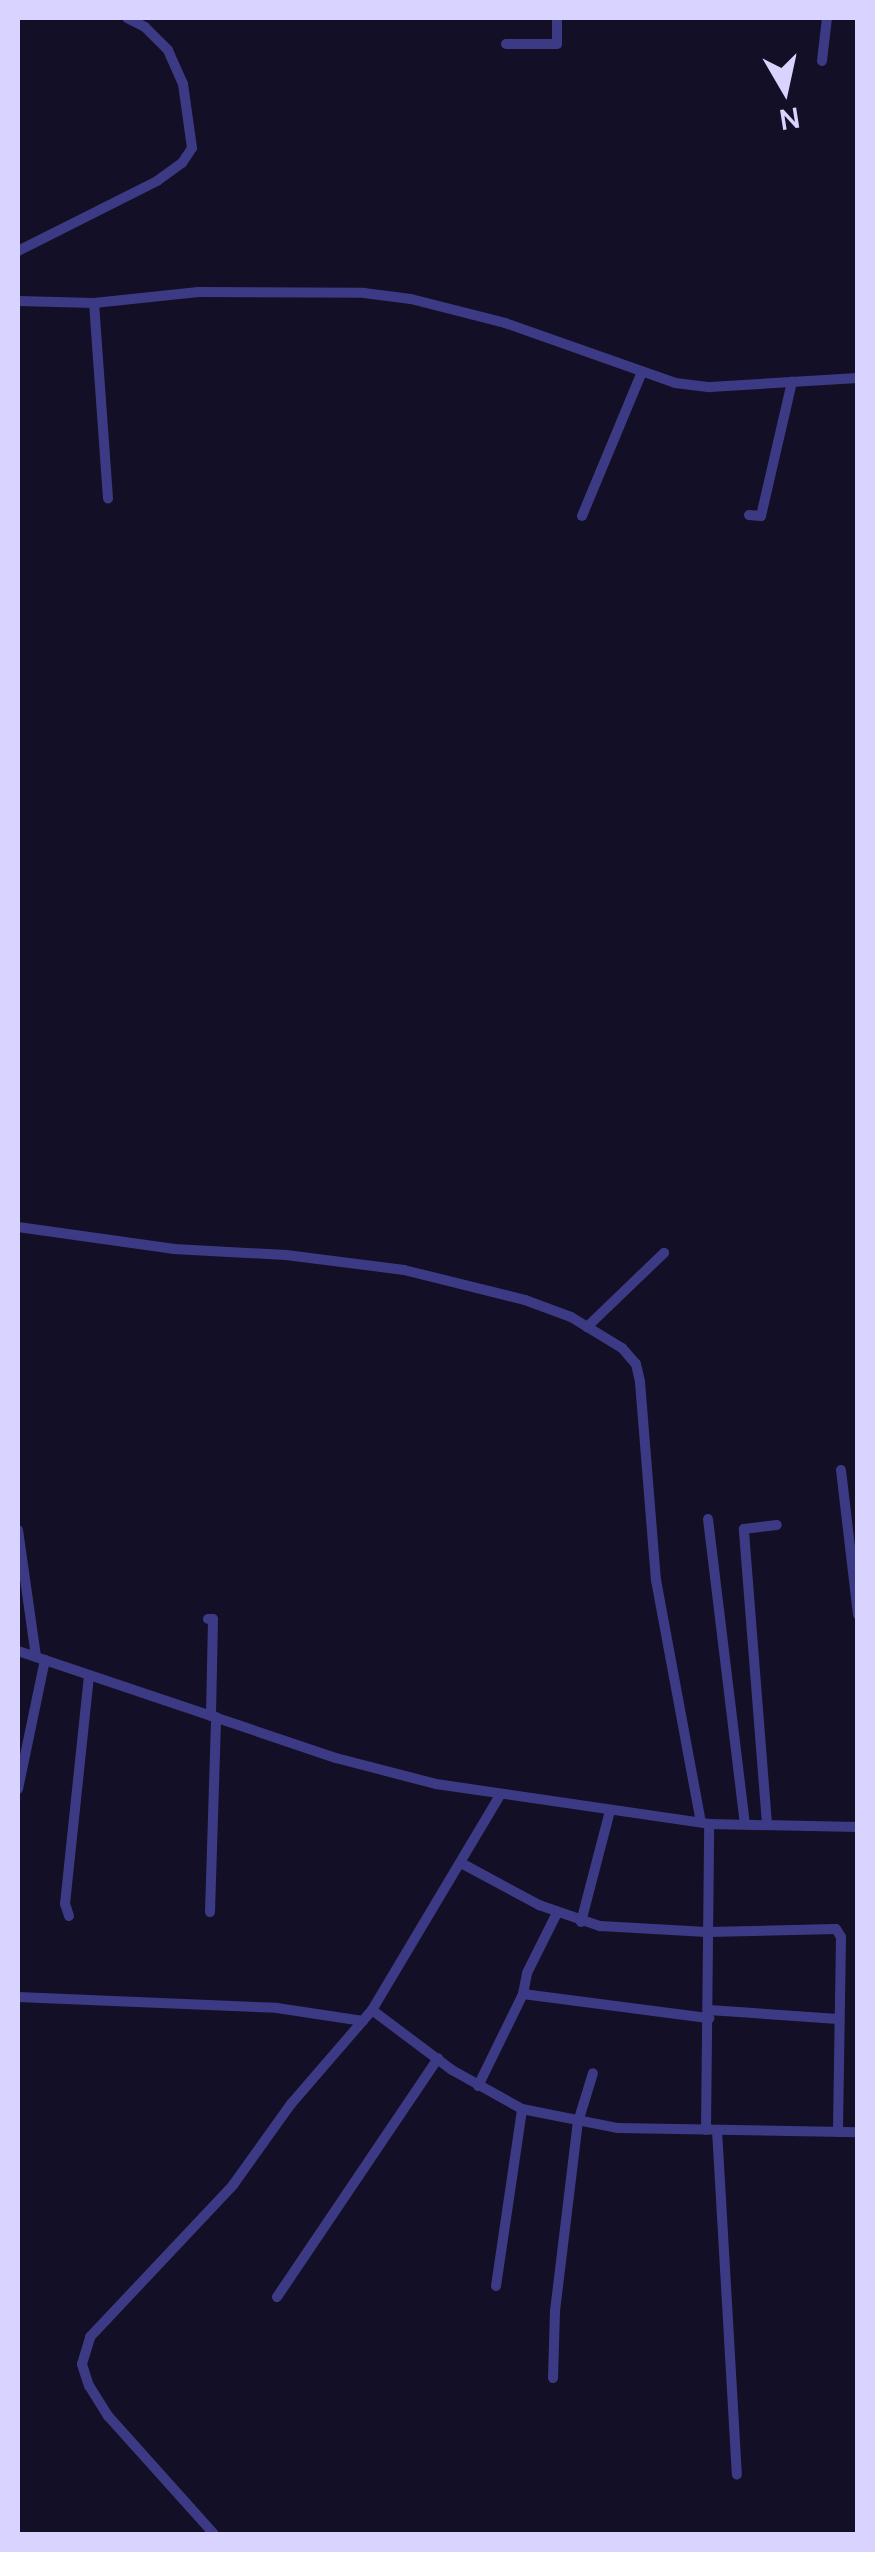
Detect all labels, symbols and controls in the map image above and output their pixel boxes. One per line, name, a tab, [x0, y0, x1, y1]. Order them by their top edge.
north arrow	[735, 40, 835, 140]
text: N	[777, 99, 803, 140]

